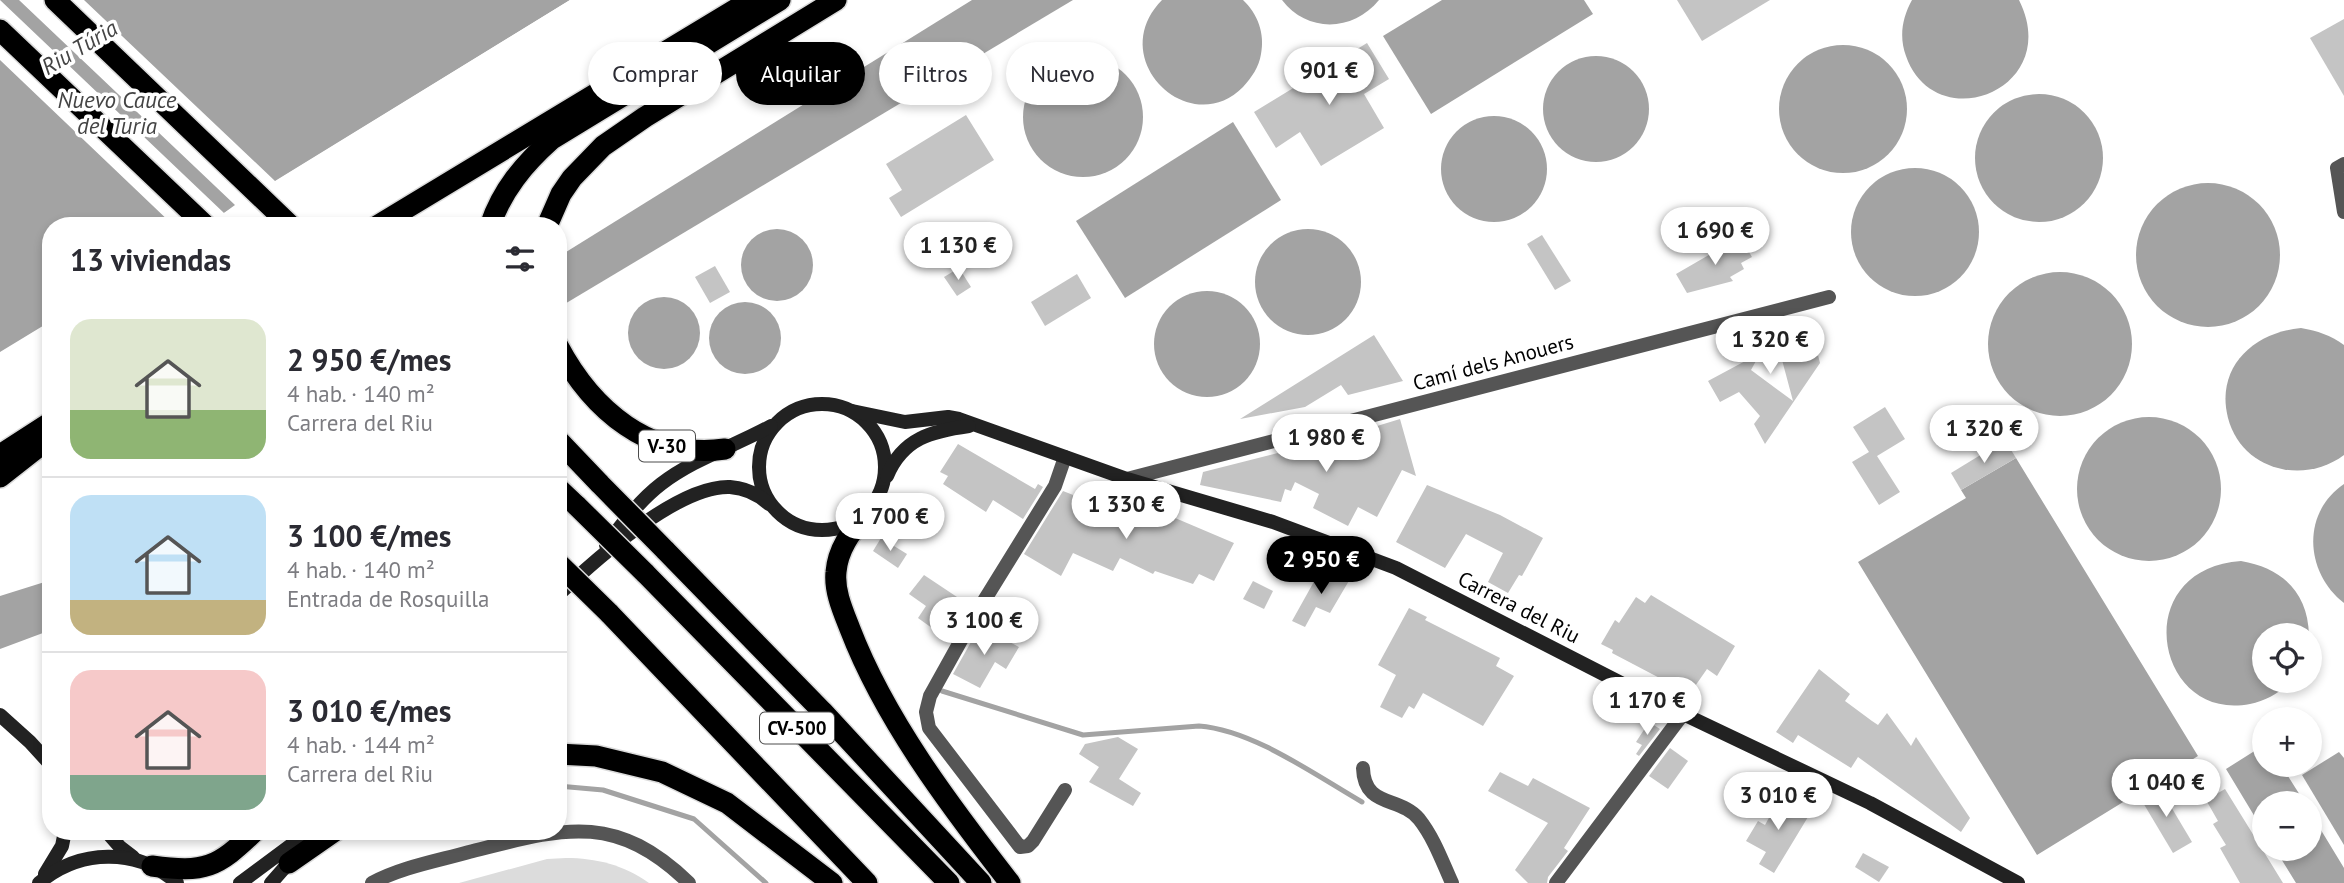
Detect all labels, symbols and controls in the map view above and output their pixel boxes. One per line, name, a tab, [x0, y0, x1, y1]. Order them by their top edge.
water label: Riu Túria	[36, 13, 122, 81]
chip: Comprar	[588, 42, 722, 105]
chip: Alquilar	[736, 42, 865, 105]
chip: Filtros	[879, 42, 992, 105]
chip: Nuevo	[1006, 42, 1119, 105]
pin: 901 €	[1280, 48, 1378, 107]
text: 901 €	[1300, 55, 1358, 84]
water label: Nuevo Cauce del Turia	[58, 85, 177, 140]
pin: 1 690 €	[1650, 208, 1780, 267]
text: 1 690 €	[1677, 215, 1753, 244]
pin: 1 130 €	[893, 222, 1023, 282]
text: 1 130 €	[920, 230, 996, 259]
text: 13 viviendas	[70, 240, 231, 279]
icon: filters	[501, 240, 539, 278]
pin: 1 320 €	[1705, 316, 1835, 376]
text: 1 320 €	[1732, 324, 1808, 353]
street label: Camí dels Anouers	[1410, 328, 1576, 396]
text: 2 950 €/mes	[287, 340, 452, 379]
icon: home	[126, 347, 210, 431]
text: 4 hab. · 140 m²	[287, 379, 435, 408]
pin: 1 320 €	[1919, 406, 2049, 465]
text: Carrera del Riu	[287, 408, 433, 437]
text: 1 320 €	[1946, 413, 2022, 442]
pin: 1 980 €	[1261, 414, 1391, 474]
text: 1 980 €	[1288, 422, 1364, 451]
road number: V-30	[639, 430, 695, 462]
pin: 1 330 €	[1061, 482, 1191, 541]
text: 1 330 €	[1088, 489, 1164, 518]
pin: 1 700 €	[825, 494, 955, 553]
text: 1 700 €	[852, 501, 928, 530]
text: 3 100 €/mes	[287, 516, 452, 555]
icon: home	[126, 523, 210, 607]
pin: 2 950 €	[1256, 536, 1386, 596]
text: 2 950 €	[1283, 544, 1359, 573]
text: 4 hab. · 140 m²	[287, 555, 435, 584]
street label: Carrera del Riu	[1453, 565, 1585, 649]
text: Entrada de Rosquilla	[287, 584, 489, 613]
pin: 3 100 €	[919, 598, 1049, 657]
text: 3 100 €	[946, 605, 1022, 634]
map controls	[2252, 623, 2322, 861]
button: locate	[2252, 623, 2322, 693]
pin: 1 170 €	[1582, 678, 1712, 737]
text: 1 170 €	[1609, 685, 1685, 714]
text: 3 010 €/mes	[287, 691, 452, 730]
icon: home	[126, 698, 210, 782]
button: +	[2252, 707, 2322, 777]
road number: CV-500	[760, 712, 834, 744]
text: 4 hab. · 144 m²	[287, 730, 435, 759]
text: Carrera del Riu	[287, 759, 433, 788]
pin: 1 040 €	[2101, 760, 2231, 819]
text: 1 040 €	[2128, 767, 2204, 796]
pin: 3 010 €	[1713, 772, 1843, 832]
text: 3 010 €	[1740, 780, 1816, 809]
button: −	[2252, 791, 2322, 861]

